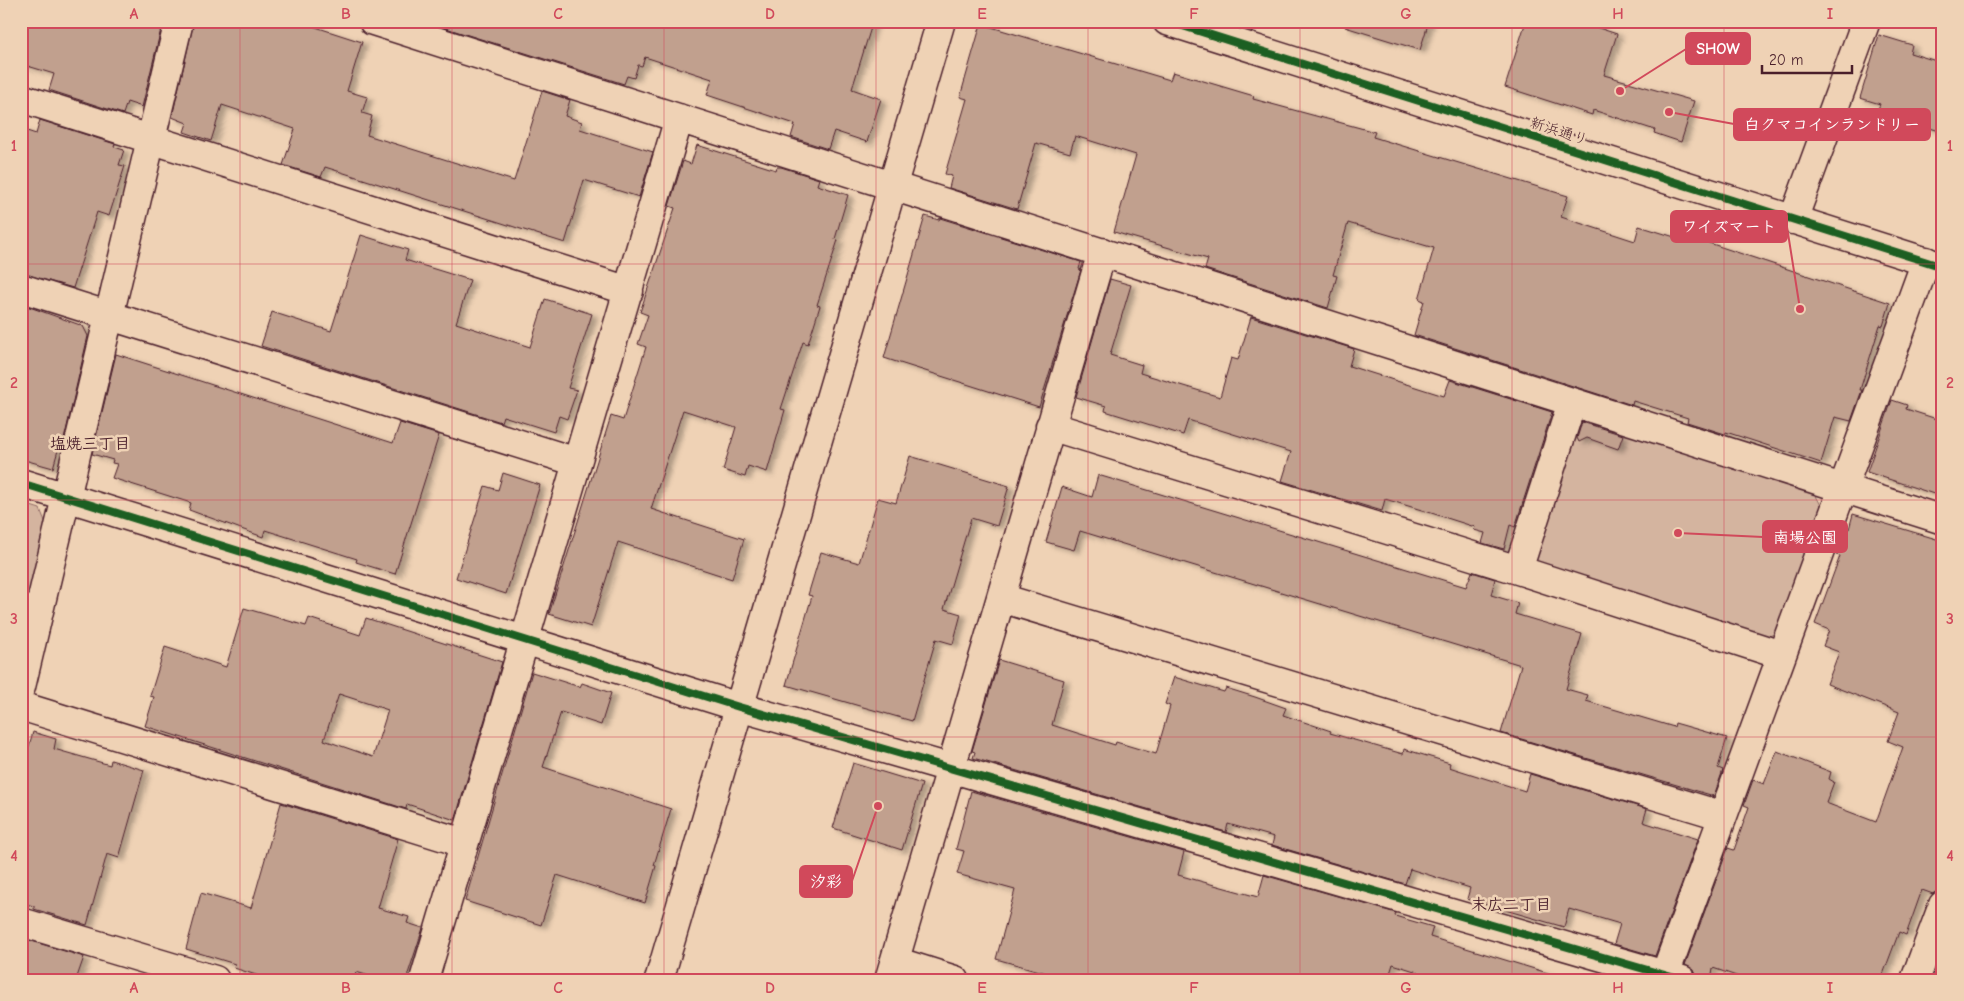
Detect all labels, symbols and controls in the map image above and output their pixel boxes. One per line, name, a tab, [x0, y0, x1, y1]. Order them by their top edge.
text: A	[130, 5, 139, 23]
text: B	[341, 5, 351, 23]
text: C	[553, 5, 563, 23]
text: D	[765, 5, 775, 23]
text: E	[977, 5, 987, 23]
text: F	[1189, 5, 1199, 23]
text: G	[1400, 5, 1412, 23]
text: H	[1612, 5, 1624, 23]
text: I	[1827, 5, 1833, 23]
callout: SHOW	[1686, 33, 1750, 64]
text: SHOW	[1696, 40, 1740, 58]
scale bar	[1762, 42, 1852, 74]
text: 20 m	[1769, 51, 1803, 69]
callout: 白クマコインランドリー	[1734, 109, 1930, 140]
street label: 新浜通り	[1528, 113, 1590, 149]
text: 白クマコインランドリー	[1744, 116, 1920, 134]
text: 1	[11, 137, 17, 155]
text: 1	[1947, 137, 1953, 155]
callout: ワイズマート	[1671, 211, 1787, 242]
text: ワイズマート	[1681, 218, 1777, 236]
text: 2	[10, 374, 18, 392]
text: 2	[1946, 374, 1954, 392]
district label: 塩焼三丁目	[50, 435, 130, 453]
callout: 南場公園	[1763, 521, 1847, 552]
text: 南場公園	[1773, 529, 1837, 547]
text: 3	[10, 610, 18, 628]
text: 3	[1946, 610, 1954, 628]
text: 4	[10, 847, 18, 865]
text: 4	[1946, 847, 1954, 865]
callout: 汐彩	[800, 866, 852, 897]
text: 汐彩	[810, 873, 842, 891]
district label: 末広二丁目	[1471, 896, 1551, 914]
text: A	[130, 979, 139, 997]
text: B	[341, 979, 351, 997]
text: C	[553, 979, 563, 997]
text: D	[765, 979, 775, 997]
text: E	[977, 979, 987, 997]
text: F	[1189, 979, 1199, 997]
text: G	[1400, 979, 1412, 997]
text: H	[1612, 979, 1624, 997]
text: I	[1827, 979, 1833, 997]

